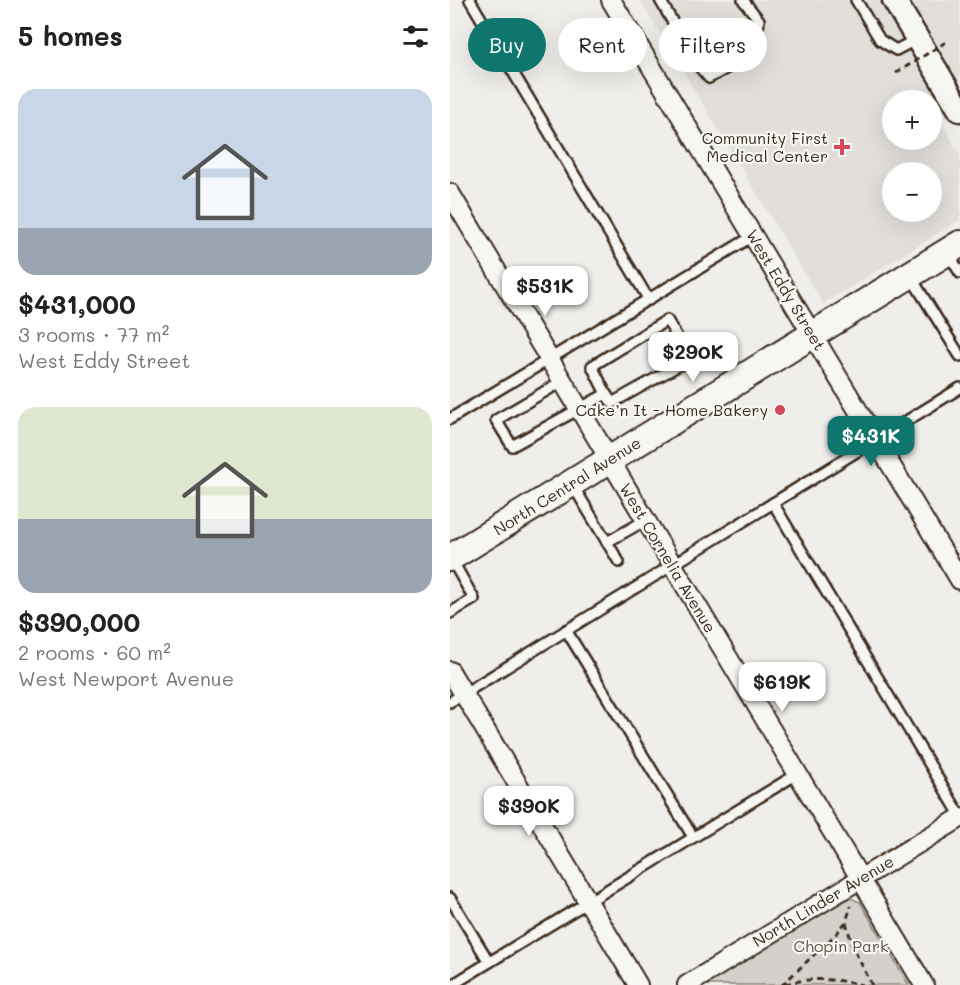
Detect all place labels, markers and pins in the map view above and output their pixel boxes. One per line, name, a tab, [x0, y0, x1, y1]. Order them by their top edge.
place label: Community First Medical Center	[702, 127, 828, 166]
marker: Community First Medical Center	[833, 138, 851, 156]
pin: $531K	[503, 266, 587, 317]
pin: $290K	[651, 332, 735, 383]
place label: Cake’n It - Home Bakery	[575, 399, 768, 420]
marker: Cake’n It - Home Bakery	[773, 403, 787, 417]
pin: $431K	[829, 416, 913, 467]
pin: $619K	[740, 662, 824, 713]
pin: $390K	[487, 786, 571, 837]

